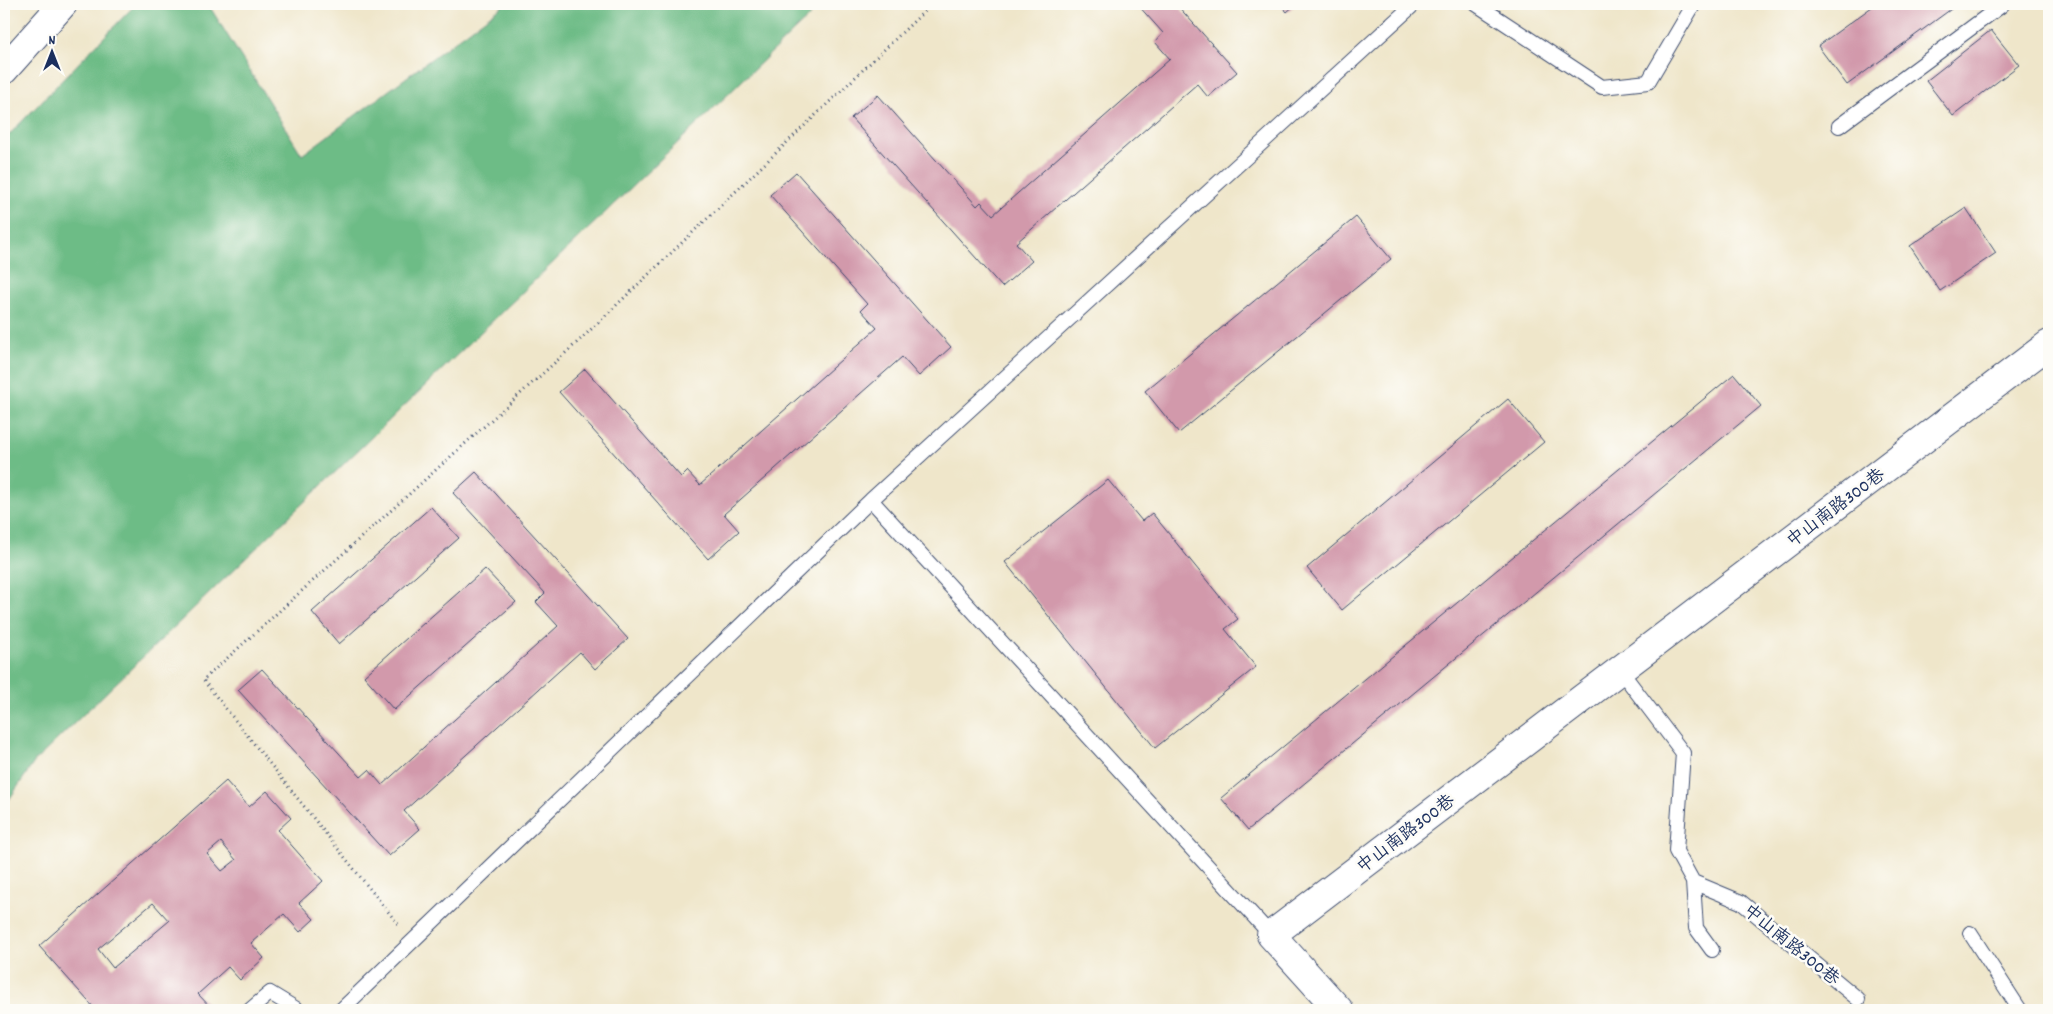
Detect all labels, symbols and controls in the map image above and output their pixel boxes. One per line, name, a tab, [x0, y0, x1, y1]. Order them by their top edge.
north arrow	[28, 28, 78, 78]
text: N	[49, 31, 56, 51]
street label: 中山南路300巷	[1782, 464, 1891, 554]
street label: 中山南路300巷	[1352, 790, 1461, 880]
street label: 中山南路300巷	[1737, 899, 1844, 993]

